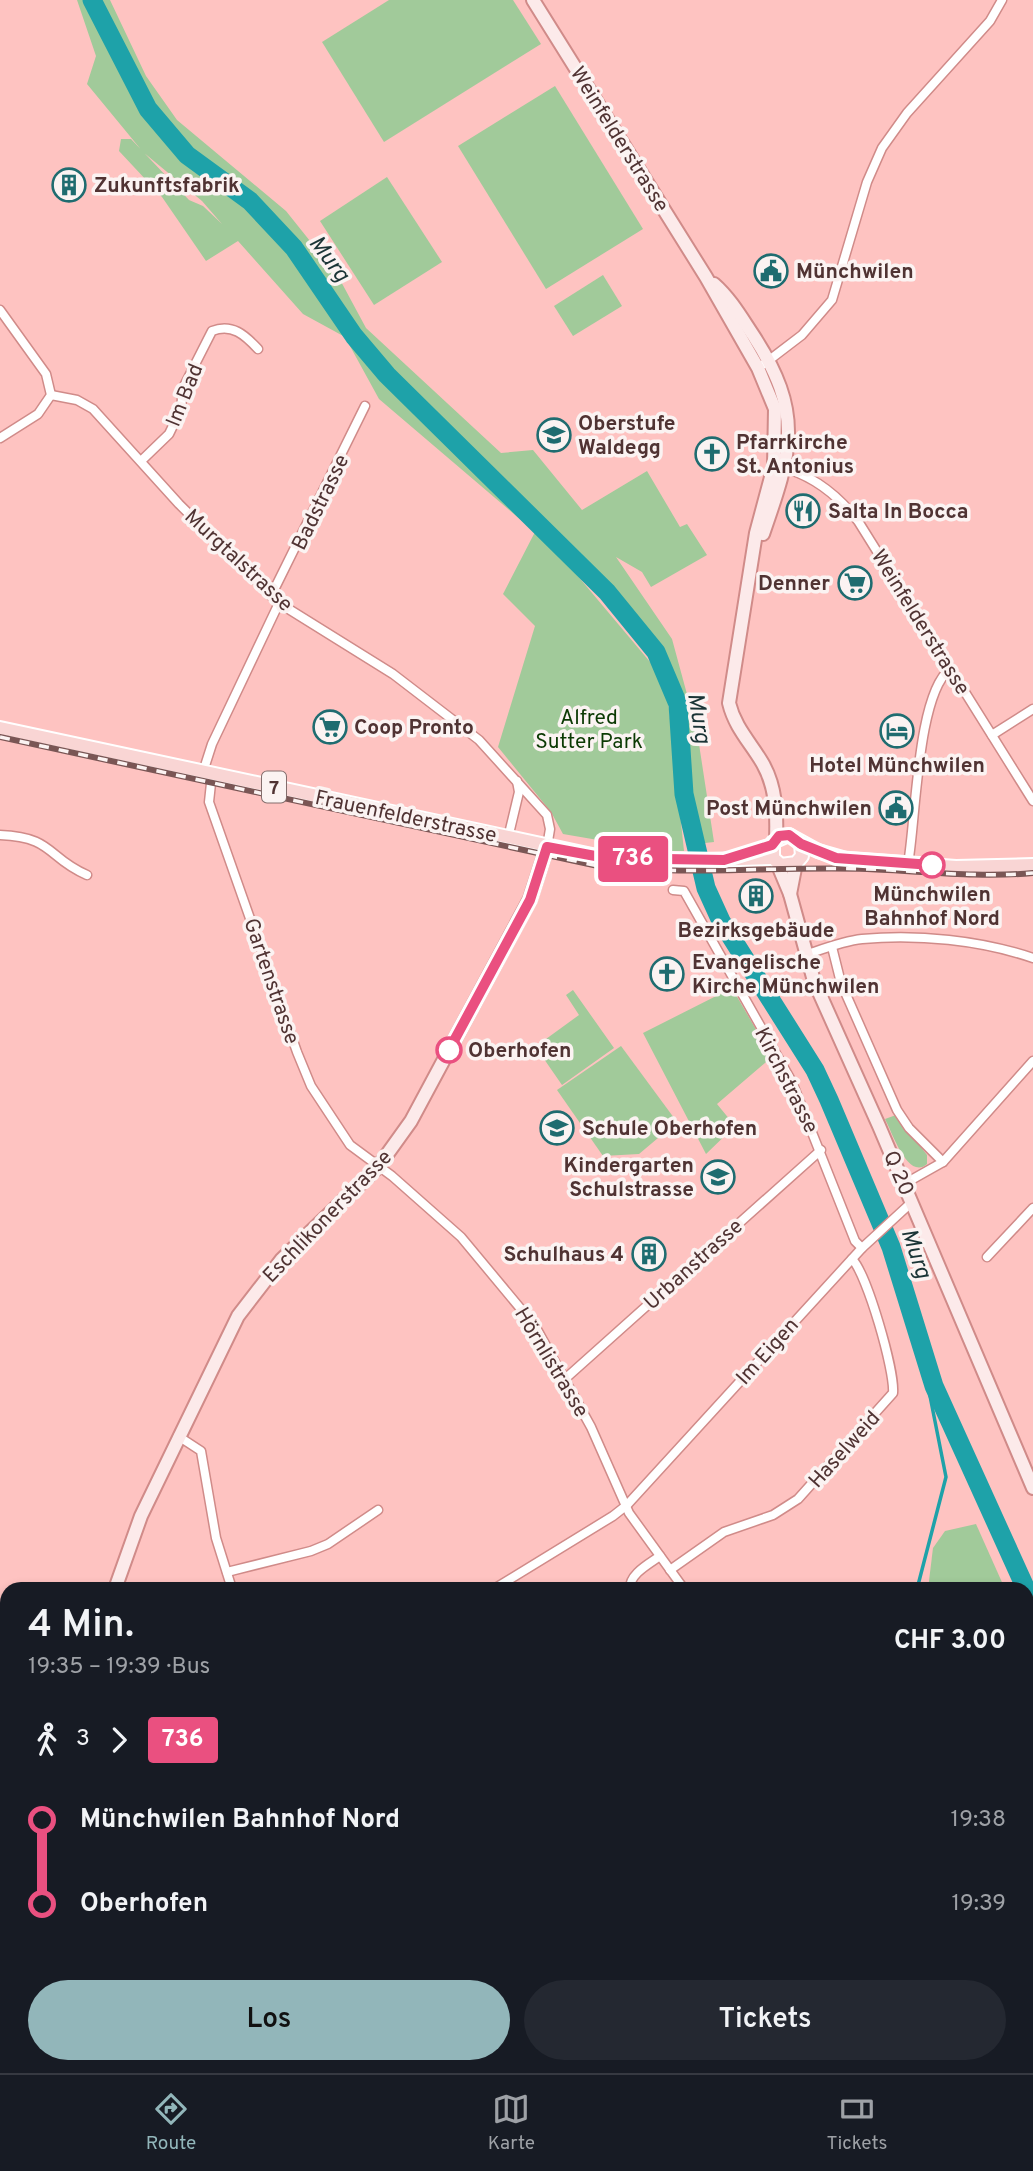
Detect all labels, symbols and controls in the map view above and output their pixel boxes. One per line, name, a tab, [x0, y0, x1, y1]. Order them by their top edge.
street label: Weinfelderstrasse	[563, 62, 674, 218]
building icon: Zukunftsfabrik	[50, 166, 88, 204]
place label: Zukunftsfabrik	[94, 173, 240, 200]
water label: Murg	[301, 230, 355, 289]
public building icon: Münchwilen	[752, 252, 790, 290]
place label: Münchwilen	[796, 259, 914, 286]
street label: Im Bad	[161, 360, 210, 431]
place label: Oberstufe Waldegg	[578, 411, 676, 462]
school or university icon: Oberstufe Waldegg	[535, 416, 573, 454]
place label: Pfarrkirche St. Antonius	[736, 430, 854, 481]
church icon: Pfarrkirche St. Antonius	[693, 435, 731, 473]
street label: Badstrasse	[287, 450, 356, 555]
restaurant icon: Salta In Bocca	[784, 492, 822, 530]
place label: Salta In Bocca	[828, 499, 969, 526]
street label: Murgtalstrasse	[178, 504, 298, 618]
street label: Weinfelderstrasse	[864, 545, 975, 701]
supermarket icon: Denner	[836, 564, 874, 602]
place label: Denner	[758, 571, 830, 598]
water label: Murg	[679, 691, 716, 746]
park label: Alfred Sutter Park	[535, 705, 643, 756]
supermarket icon: Coop Pronto	[311, 708, 349, 746]
hotel icon: Hotel Münchwilen	[878, 712, 916, 750]
place label: Coop Pronto	[354, 715, 474, 742]
place label: Hotel Münchwilen	[809, 753, 985, 780]
road number: 7	[262, 772, 286, 802]
street label: Frauenfelderstrasse	[312, 785, 499, 850]
public building icon: Post Münchwilen	[877, 789, 915, 827]
place label: Post Münchwilen	[706, 796, 872, 823]
line badge: 736	[593, 836, 673, 882]
text: 736	[612, 844, 654, 874]
marker: Münchwilen Bahnhof Nord	[919, 852, 945, 878]
building icon: Bezirksgebäude	[737, 877, 775, 915]
place label: Münchwilen Bahnhof Nord	[864, 882, 1000, 933]
street label: Gartenstrasse	[236, 915, 305, 1048]
place label: Bezirksgebäude	[678, 918, 835, 945]
place label: Evangelische Kirche Münchwilen	[692, 950, 880, 1001]
church icon: Evangelische Kirche Münchwilen	[648, 955, 686, 993]
street label: Kirchstrasse	[747, 1023, 824, 1138]
marker: Oberhofen	[436, 1037, 462, 1063]
place label: Oberhofen	[468, 1038, 571, 1065]
school or university icon: Schule Oberhofen	[538, 1109, 576, 1147]
place label: Schule Oberhofen	[582, 1116, 757, 1143]
street label: Eschlikonerstrasse	[258, 1145, 399, 1289]
street label: Q 20	[876, 1147, 919, 1200]
place label: Kindergarten Schulstrasse	[563, 1153, 694, 1204]
school or university icon: Kindergarten Schulstrasse	[699, 1158, 737, 1196]
street label: Urbanstrasse	[639, 1214, 749, 1317]
water label: Murg	[893, 1225, 937, 1283]
building icon: Schulhaus 4	[630, 1235, 668, 1273]
place label: Schulhaus 4	[503, 1242, 624, 1269]
street label: Hörnlistrasse	[507, 1303, 594, 1423]
street label: Im Eigen	[731, 1313, 805, 1391]
street label: Haselweid	[803, 1406, 887, 1494]
text: 4 Min.	[28, 1602, 134, 1651]
text: CHF 3.00	[894, 1625, 1006, 1658]
text: 19:35 – 19:39 · Bus	[28, 1653, 210, 1682]
icon: walk	[28, 1721, 66, 1759]
icon: forward	[100, 1721, 138, 1759]
text: 3	[76, 1725, 90, 1754]
text: 736	[162, 1725, 204, 1755]
text: Münchwilen Bahnhof Nord	[80, 1804, 400, 1837]
text: 19:38	[951, 1806, 1006, 1835]
text: Oberhofen	[80, 1888, 208, 1921]
text: 19:39	[951, 1890, 1006, 1919]
button: Los	[28, 1980, 510, 2060]
button: Tickets	[524, 1980, 1006, 2060]
tab: Route	[146, 2090, 196, 2156]
tab: Karte	[488, 2090, 535, 2156]
tab: Tickets	[826, 2090, 887, 2156]

